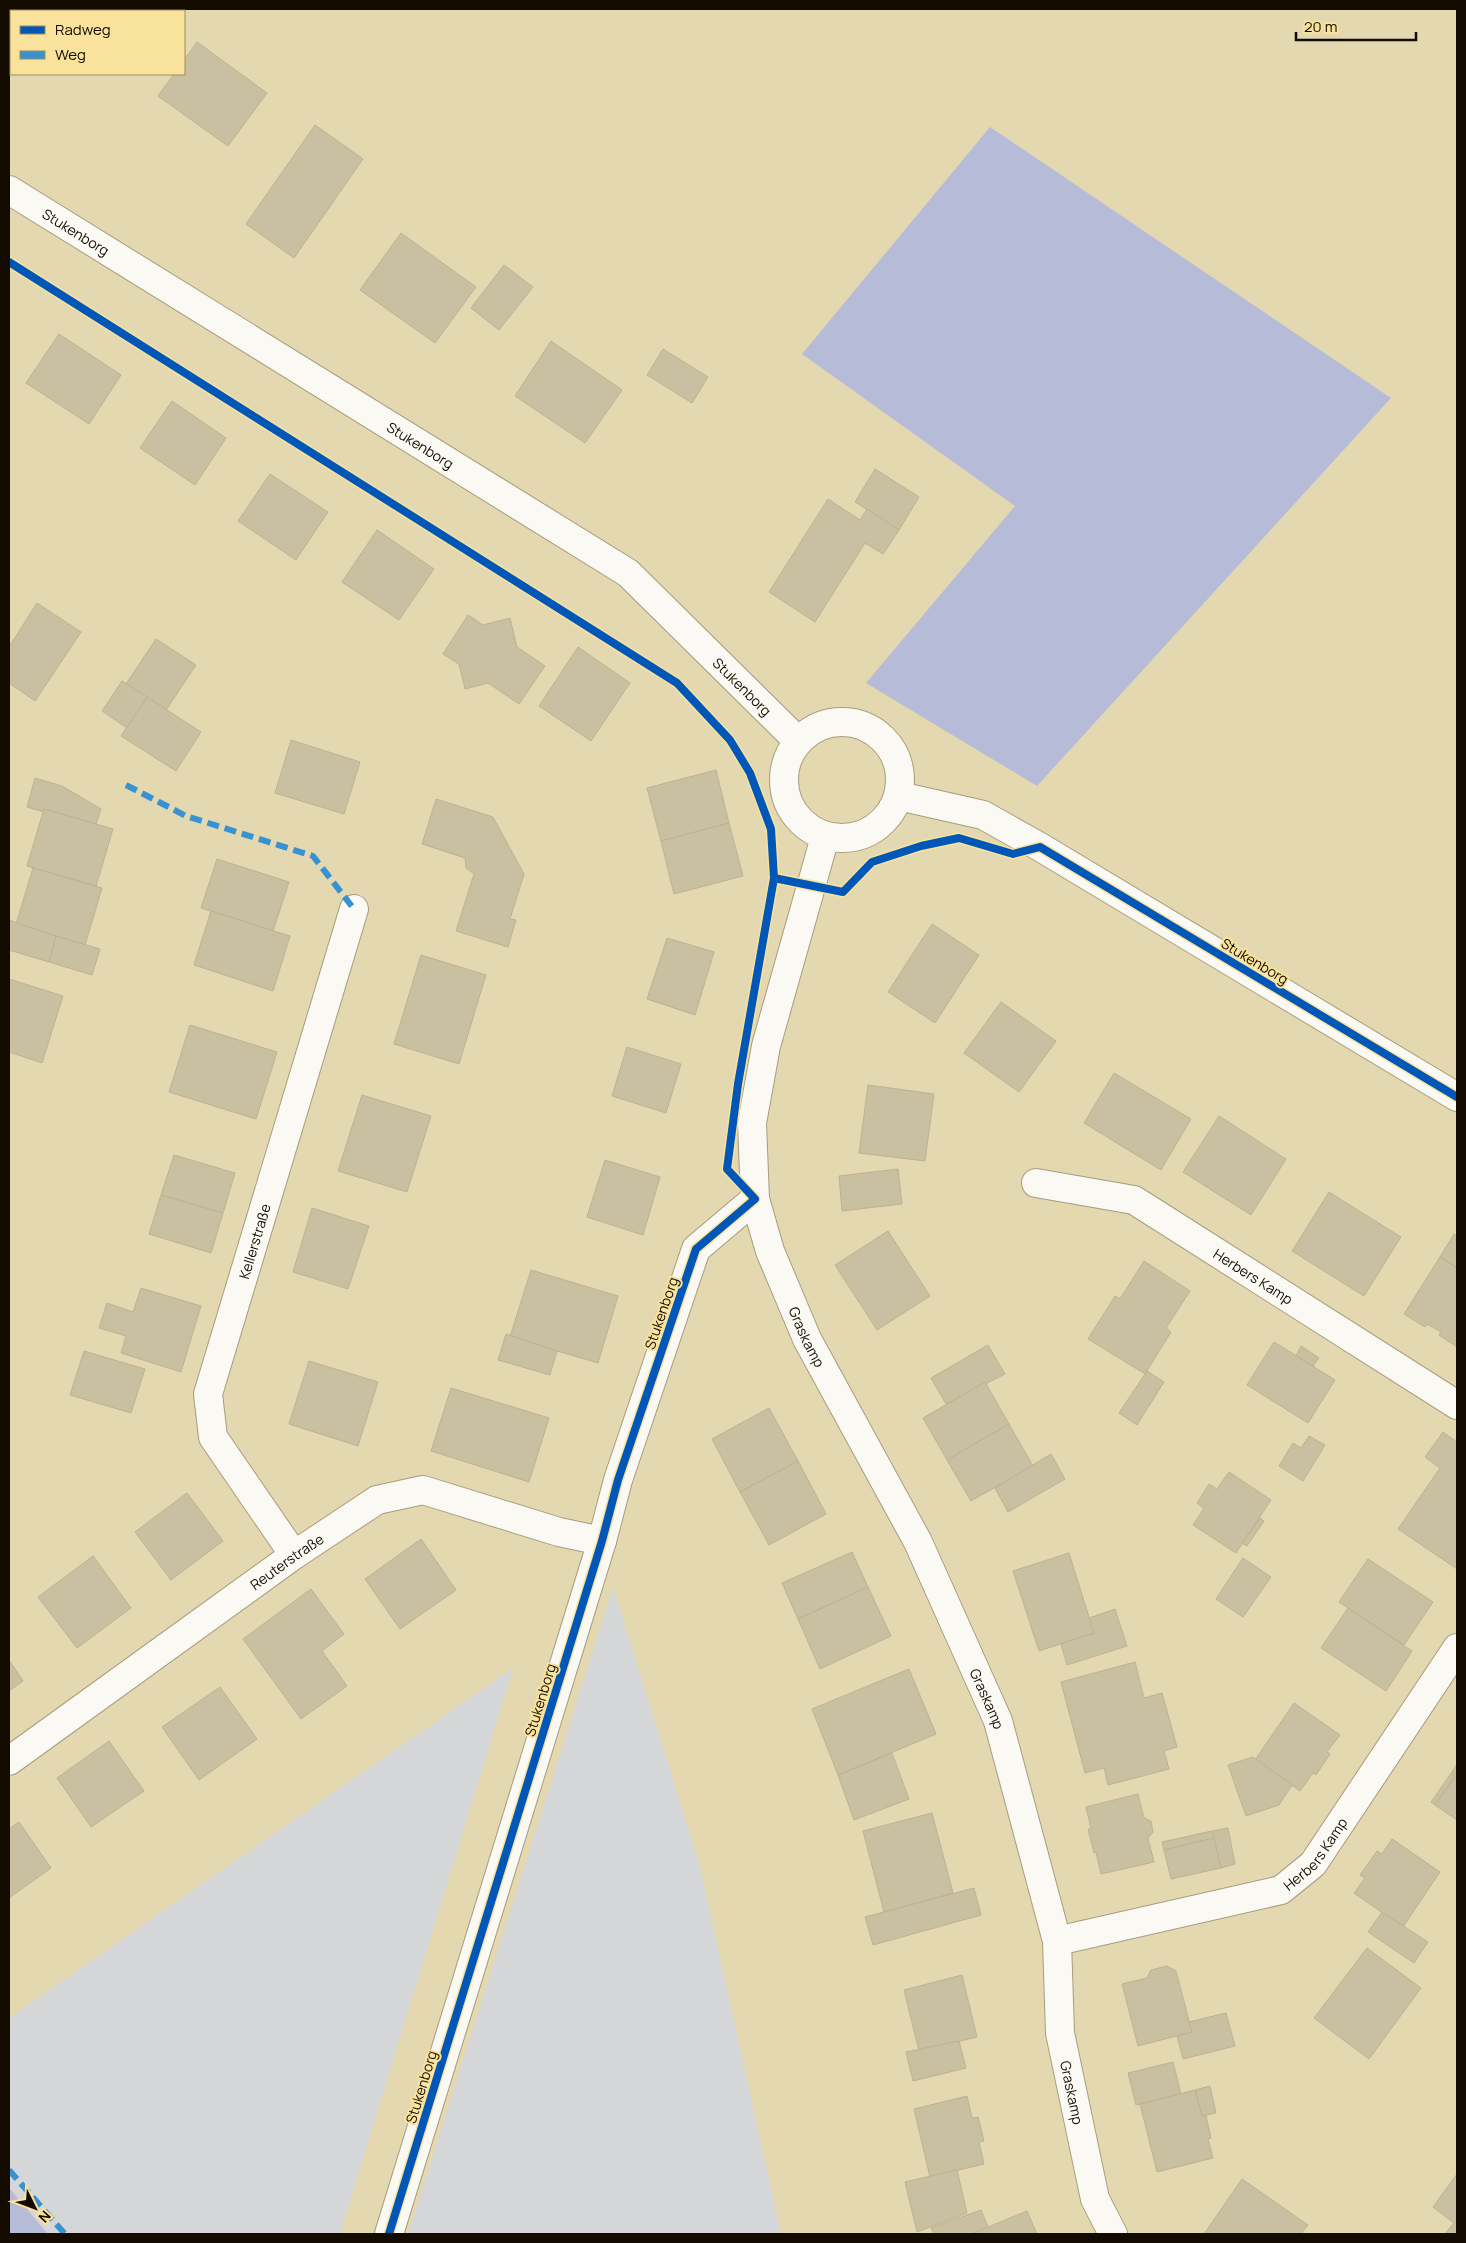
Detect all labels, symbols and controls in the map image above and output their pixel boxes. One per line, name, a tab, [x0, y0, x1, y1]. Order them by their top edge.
legend	[10, 10, 185, 75]
scale bar	[1296, 10, 1416, 42]
text: 20 m	[1304, 16, 1337, 37]
text: Radweg	[55, 19, 111, 40]
text: Weg	[55, 44, 86, 65]
street label: Stukenborg	[39, 204, 113, 259]
street label: Stukenborg	[384, 417, 458, 473]
street label: Stukenborg	[709, 653, 776, 719]
street label: Stukenborg	[1218, 933, 1292, 989]
street label: Kellerstraße	[234, 1201, 274, 1281]
street label: Herbers Kamp	[1210, 1244, 1297, 1308]
street label: Stukenborg	[640, 1274, 682, 1352]
street label: Graskamp	[785, 1304, 830, 1370]
street label: Reuterstraße	[246, 1529, 327, 1593]
street label: Stukenborg	[520, 1661, 560, 1739]
street label: Graskamp	[966, 1665, 1009, 1731]
street label: Herbers Kamp	[1279, 1814, 1351, 1894]
street label: Stukenborg	[401, 2048, 441, 2126]
street label: Graskamp	[1057, 2059, 1088, 2126]
north arrow	[10, 2183, 60, 2233]
text: N	[35, 2207, 55, 2227]

